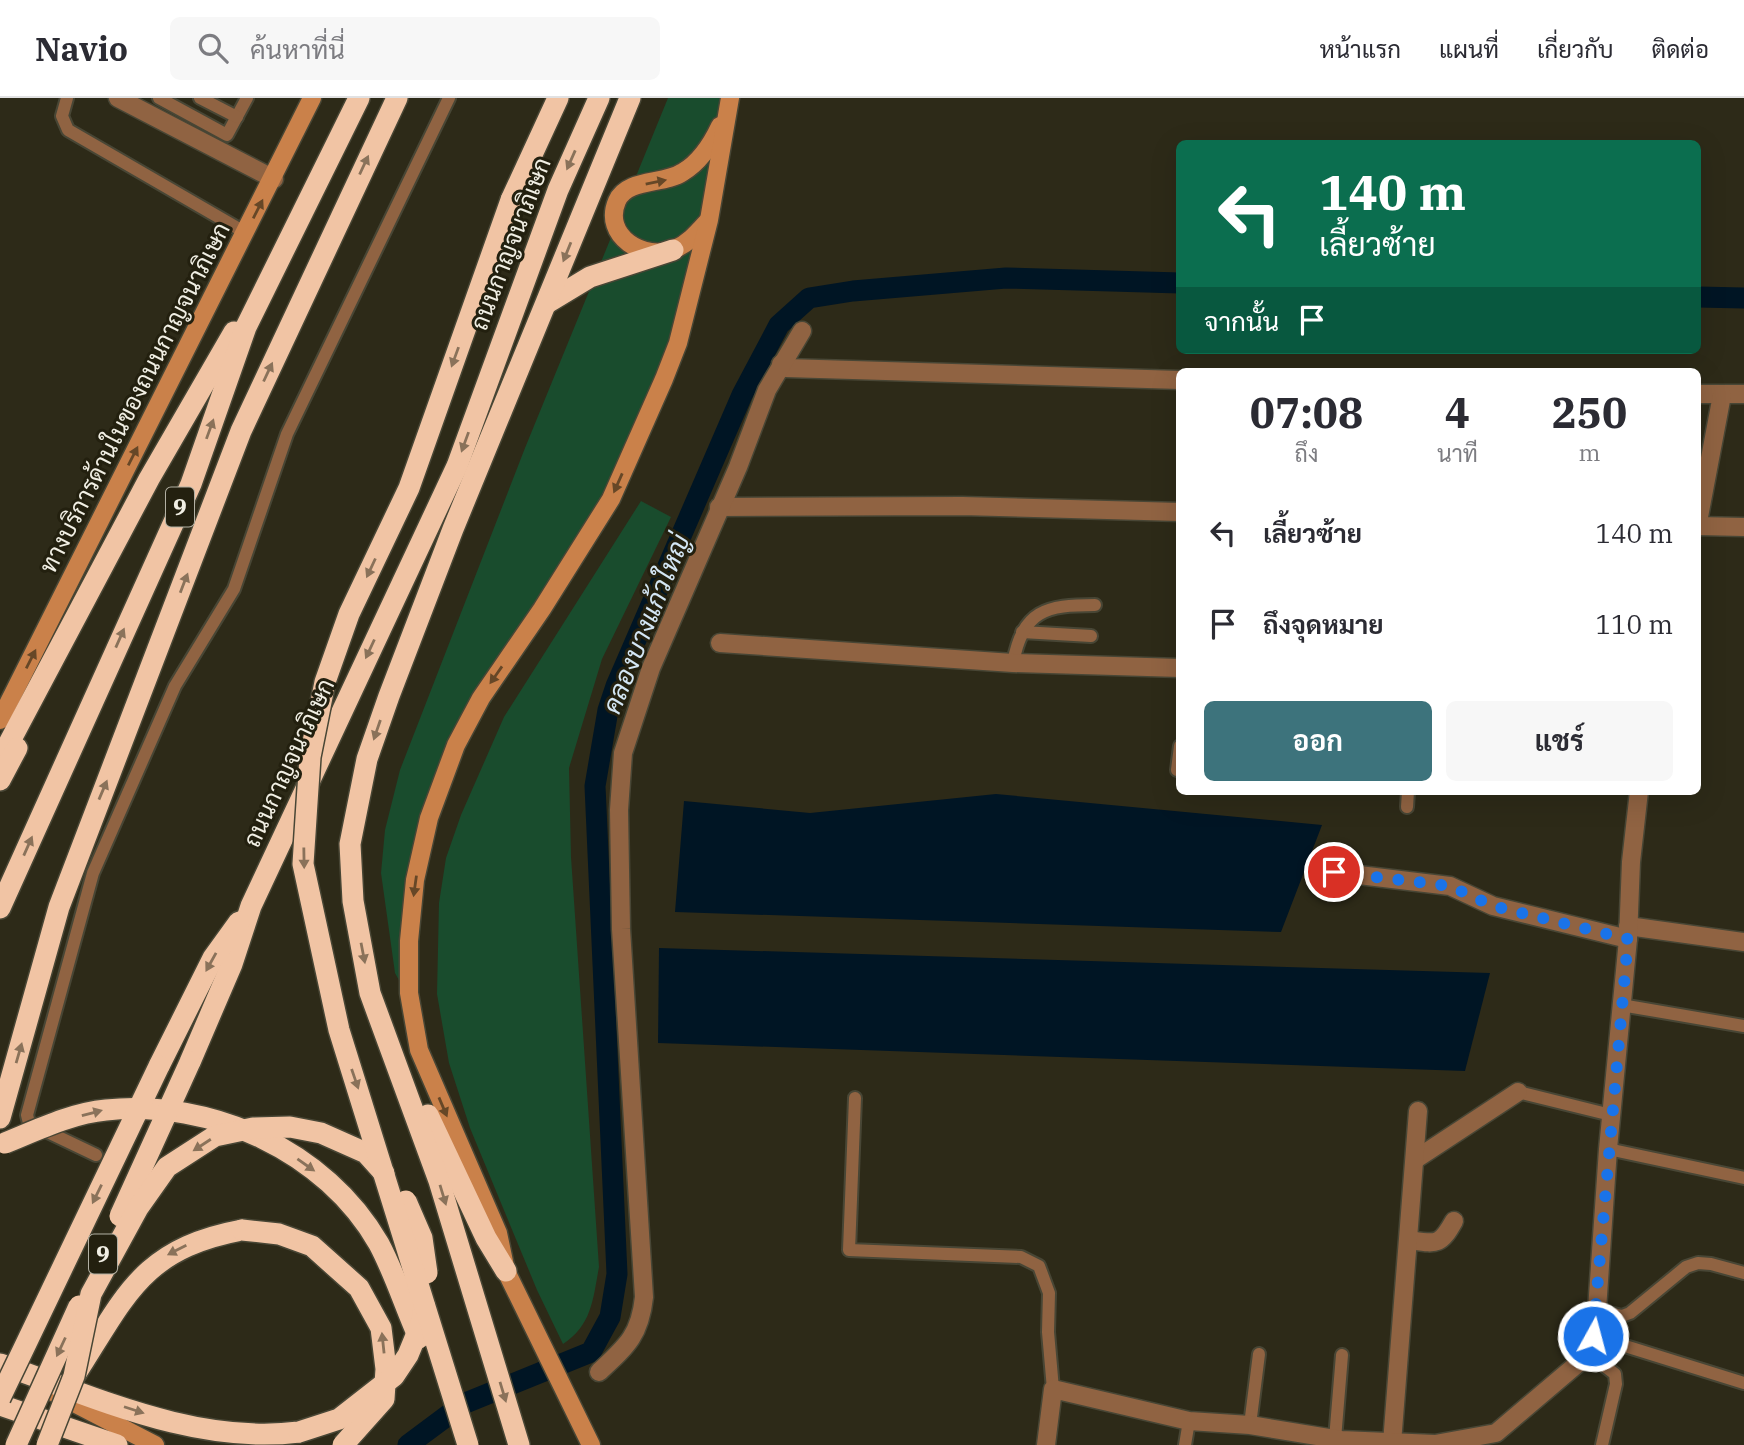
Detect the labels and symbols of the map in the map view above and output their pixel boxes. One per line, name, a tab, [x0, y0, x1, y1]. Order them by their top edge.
one-way arrow	[565, 150, 577, 170]
street label: ถนนกาญจนาภิเษก	[462, 153, 558, 335]
one-way arrow	[358, 155, 370, 175]
one-way arrow	[645, 176, 667, 187]
one-way arrow	[253, 199, 264, 219]
street label: ทางบริการด้านในของถนนกาญจนาภิเษก	[31, 217, 237, 578]
one-way arrow	[562, 242, 573, 263]
one-way arrow	[449, 346, 460, 367]
one-way arrow	[263, 362, 274, 382]
one-way arrow	[205, 418, 216, 439]
one-way arrow	[460, 432, 471, 453]
one-way arrow	[128, 446, 139, 466]
one-way arrow	[612, 473, 624, 493]
road number: 9	[166, 488, 194, 526]
water label: คลองบางแก้วใหญ่	[594, 527, 697, 718]
one-way arrow	[365, 558, 377, 578]
one-way arrow	[179, 572, 190, 593]
one-way arrow	[115, 627, 126, 648]
one-way arrow	[365, 639, 376, 659]
one-way arrow	[25, 649, 36, 669]
one-way arrow	[489, 666, 503, 684]
street label: ถนนกาญจนาภิเษก	[235, 673, 341, 852]
one-way arrow	[371, 720, 382, 741]
one-way arrow	[97, 779, 108, 800]
one-way arrow	[22, 836, 34, 856]
pin	[1304, 842, 1364, 902]
one-way arrow	[298, 847, 310, 869]
one-way arrow	[409, 875, 420, 897]
one-way arrow	[357, 942, 368, 964]
one-way arrow	[205, 952, 217, 972]
one-way arrow	[15, 1042, 25, 1063]
one-way arrow	[350, 1069, 361, 1090]
one-way arrow	[438, 1097, 449, 1118]
one-way arrow	[81, 1107, 103, 1118]
one-way arrow	[192, 1138, 211, 1151]
one-way arrow	[297, 1158, 315, 1172]
one-way arrow	[91, 1184, 103, 1204]
one-way arrow	[439, 1185, 449, 1206]
road number: 9	[89, 1234, 117, 1274]
one-way arrow	[167, 1244, 187, 1256]
position arrow	[1556, 1299, 1630, 1373]
one-way arrow	[377, 1332, 388, 1354]
one-way arrow	[55, 1337, 67, 1357]
one-way arrow	[498, 1382, 508, 1403]
one-way arrow	[124, 1406, 145, 1416]

